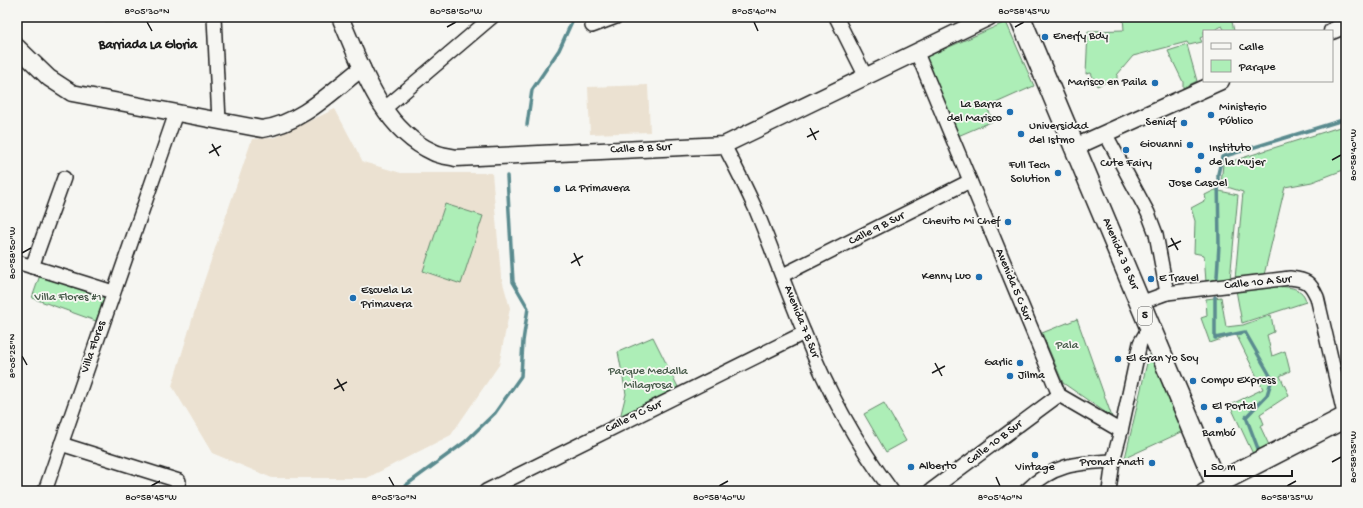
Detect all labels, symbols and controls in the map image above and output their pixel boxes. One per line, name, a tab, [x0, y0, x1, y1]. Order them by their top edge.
text: 8°05'30"N	[124, 6, 170, 18]
text: 80°58'50"W	[430, 6, 483, 18]
text: 8°05'40"N	[732, 6, 777, 18]
text: 80°58'45"W	[998, 6, 1050, 18]
place label: Enerfy Bdy	[1053, 30, 1108, 44]
legend	[1203, 30, 1333, 82]
marker: Enerfy Bdy	[1040, 32, 1050, 42]
district label: Barriada La Gloria	[98, 38, 198, 53]
text: Calle	[1239, 41, 1264, 55]
text: Parque	[1238, 61, 1276, 75]
place label: Marisco en Paila	[1068, 76, 1147, 90]
marker: Marisco en Paila	[1150, 78, 1160, 88]
place label: La Barra del Marisco	[947, 98, 1002, 126]
place label: Ministerio Público	[1218, 101, 1267, 129]
marker: La Barra del Marisco	[1005, 107, 1015, 117]
marker: Ministerio Público	[1206, 110, 1216, 120]
place label: Seniaf	[1146, 116, 1177, 130]
marker: Seniaf	[1179, 118, 1189, 128]
place label: Universidad del Istmo	[1029, 120, 1089, 148]
marker: Universidad del Istmo	[1016, 129, 1026, 139]
text: 80°58'40"W	[1348, 129, 1360, 181]
place label: Giovanni	[1140, 138, 1182, 152]
street label: Calle 8 B Sur	[610, 140, 674, 158]
marker: Giovanni	[1185, 140, 1195, 150]
place label: Instituto de la Mujer	[1209, 142, 1267, 170]
marker: Cute Fairy	[1121, 145, 1131, 155]
marker: Instituto de la Mujer	[1196, 151, 1206, 161]
place label: Cute Fairy	[1100, 157, 1152, 171]
place label: Full Tech Solution	[1008, 159, 1051, 187]
marker: Jose Casoel	[1193, 165, 1203, 175]
marker: Full Tech Solution	[1053, 168, 1063, 178]
place label: Jose Casoel	[1169, 177, 1228, 191]
place label: La Primavera	[565, 182, 630, 196]
marker: La Primavera	[552, 184, 562, 194]
street label: Calle 9 B Sur	[847, 208, 909, 249]
place label: Chevito Mi Chef	[922, 215, 1001, 229]
street label: Avenida 3 B Sur	[1099, 216, 1142, 294]
marker: Chevito Mi Chef	[1003, 217, 1013, 227]
text: 80°58'50"W	[7, 226, 19, 279]
street label: Avenida 5 C Sur	[991, 247, 1035, 325]
place label: Kenny Luo	[922, 270, 971, 284]
marker: Kenny Luo	[974, 272, 984, 282]
place label: E Travel	[1159, 272, 1199, 286]
street label: Calle 10 A Sur	[1224, 272, 1294, 293]
marker: E Travel	[1146, 274, 1156, 284]
place label: Escuela La Primavera	[360, 284, 412, 312]
street label: Avenida 7 B Sur	[780, 284, 823, 362]
park label: Villa Flores #1	[33, 291, 102, 305]
marker: Escuela La Primavera	[348, 293, 358, 303]
road number: 5	[1138, 307, 1152, 325]
street label: Villa Flores	[78, 319, 110, 376]
text: 8°05'25"N	[7, 333, 19, 378]
park label: Pala	[1055, 339, 1079, 353]
place label: El Gran Yo Soy	[1126, 352, 1198, 366]
marker: El Gran Yo Soy	[1113, 354, 1123, 364]
place label: Garlic	[984, 356, 1013, 370]
marker: Garlic	[1015, 358, 1025, 368]
park label: Parque Medalla Milagrosa	[607, 365, 688, 393]
place label: Jilma	[1018, 369, 1045, 383]
marker: Jilma	[1005, 371, 1015, 381]
place label: Compu Express	[1201, 374, 1276, 388]
marker: Compu Express	[1188, 376, 1198, 386]
street label: Calle 9 C Sur	[603, 397, 666, 437]
place label: El Portal	[1212, 400, 1257, 414]
marker: El Portal	[1199, 402, 1209, 412]
marker: Bambú	[1214, 415, 1224, 425]
street label: Calle 10 B Sur	[964, 416, 1027, 469]
place label: Bambú	[1201, 427, 1236, 441]
text: 80°58'35"W	[1348, 430, 1360, 483]
marker: Vintage	[1030, 450, 1040, 460]
scale bar	[1205, 452, 1292, 478]
place label: Pronat Anati	[1079, 456, 1144, 470]
marker: Pronat Anati	[1147, 458, 1157, 468]
place label: Alberto	[919, 460, 957, 474]
place label: Vintage	[1014, 461, 1056, 475]
text: 50 m	[1211, 461, 1236, 475]
marker: Alberto	[906, 462, 916, 472]
text: 80°58'45"W	[125, 492, 177, 504]
text: 8°05'30"N	[371, 492, 417, 504]
text: 80°58'40"W	[693, 492, 745, 504]
text: 8°05'40"N	[978, 492, 1023, 504]
text: 80°58'35"W	[1261, 492, 1314, 504]

